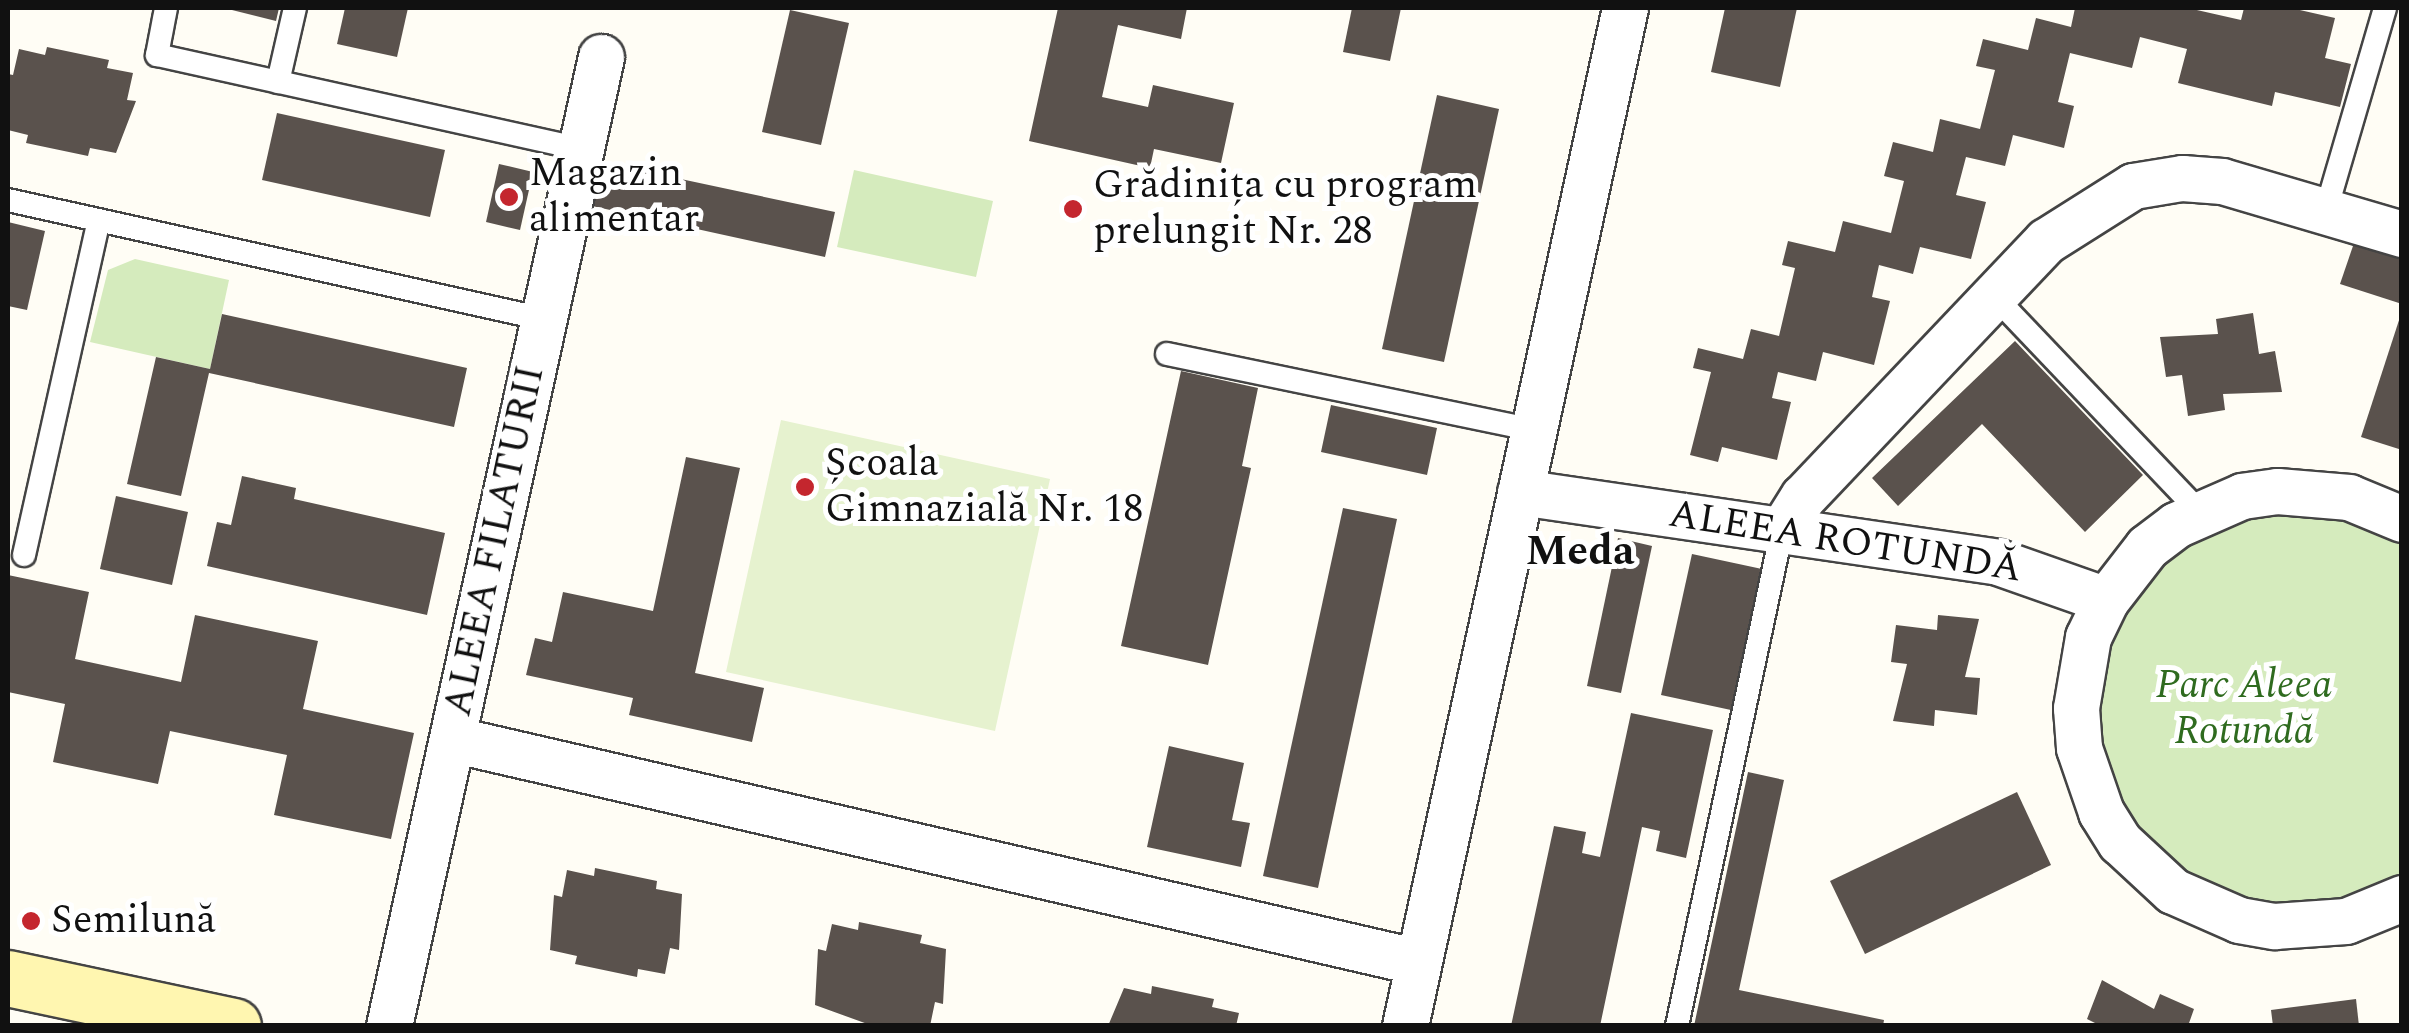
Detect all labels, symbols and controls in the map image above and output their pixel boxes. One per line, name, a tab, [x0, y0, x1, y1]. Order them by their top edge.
place label: Magazin alimentar	[529, 150, 699, 244]
place label: Grădinița cu program prelungit Nr. 28	[1093, 162, 1477, 256]
marker: Magazin alimentar	[498, 186, 520, 208]
marker: Grădinița cu program prelungit Nr. 28	[1062, 198, 1084, 220]
street label: ALEEA FILATURII	[434, 361, 556, 721]
place label: Școala Gimnazială Nr. 18	[825, 440, 1143, 534]
marker: Școala Gimnazială Nr. 18	[794, 476, 816, 498]
street label: ALEEA ROTUNDĂ	[1665, 490, 2025, 594]
district label: Meda	[1525, 527, 1635, 577]
park label: Parc Aleea Rotundă	[2156, 662, 2332, 756]
place label: Semilună	[51, 897, 216, 945]
marker: Semilună	[20, 910, 42, 932]

